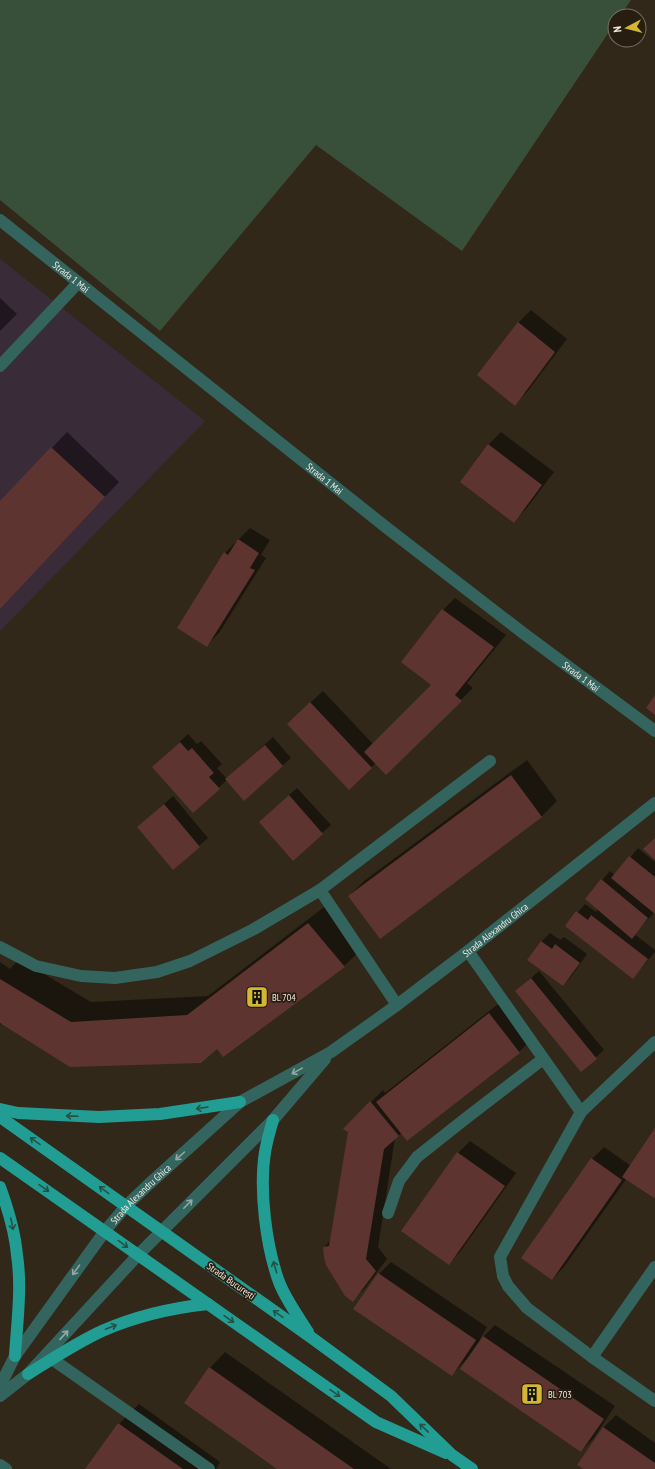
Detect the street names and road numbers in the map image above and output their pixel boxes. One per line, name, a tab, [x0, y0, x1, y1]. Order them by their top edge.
street label: Strada 1 Mai	[50, 258, 92, 295]
street label: Strada 1 Mai	[304, 460, 346, 497]
street label: Strada 1 Mai	[560, 658, 603, 694]
street label: Strada Alexandru Ghica	[460, 900, 530, 960]
street label: Strada Alexandru Ghica	[107, 1161, 173, 1226]
street label: Strada București	[204, 1260, 258, 1302]

